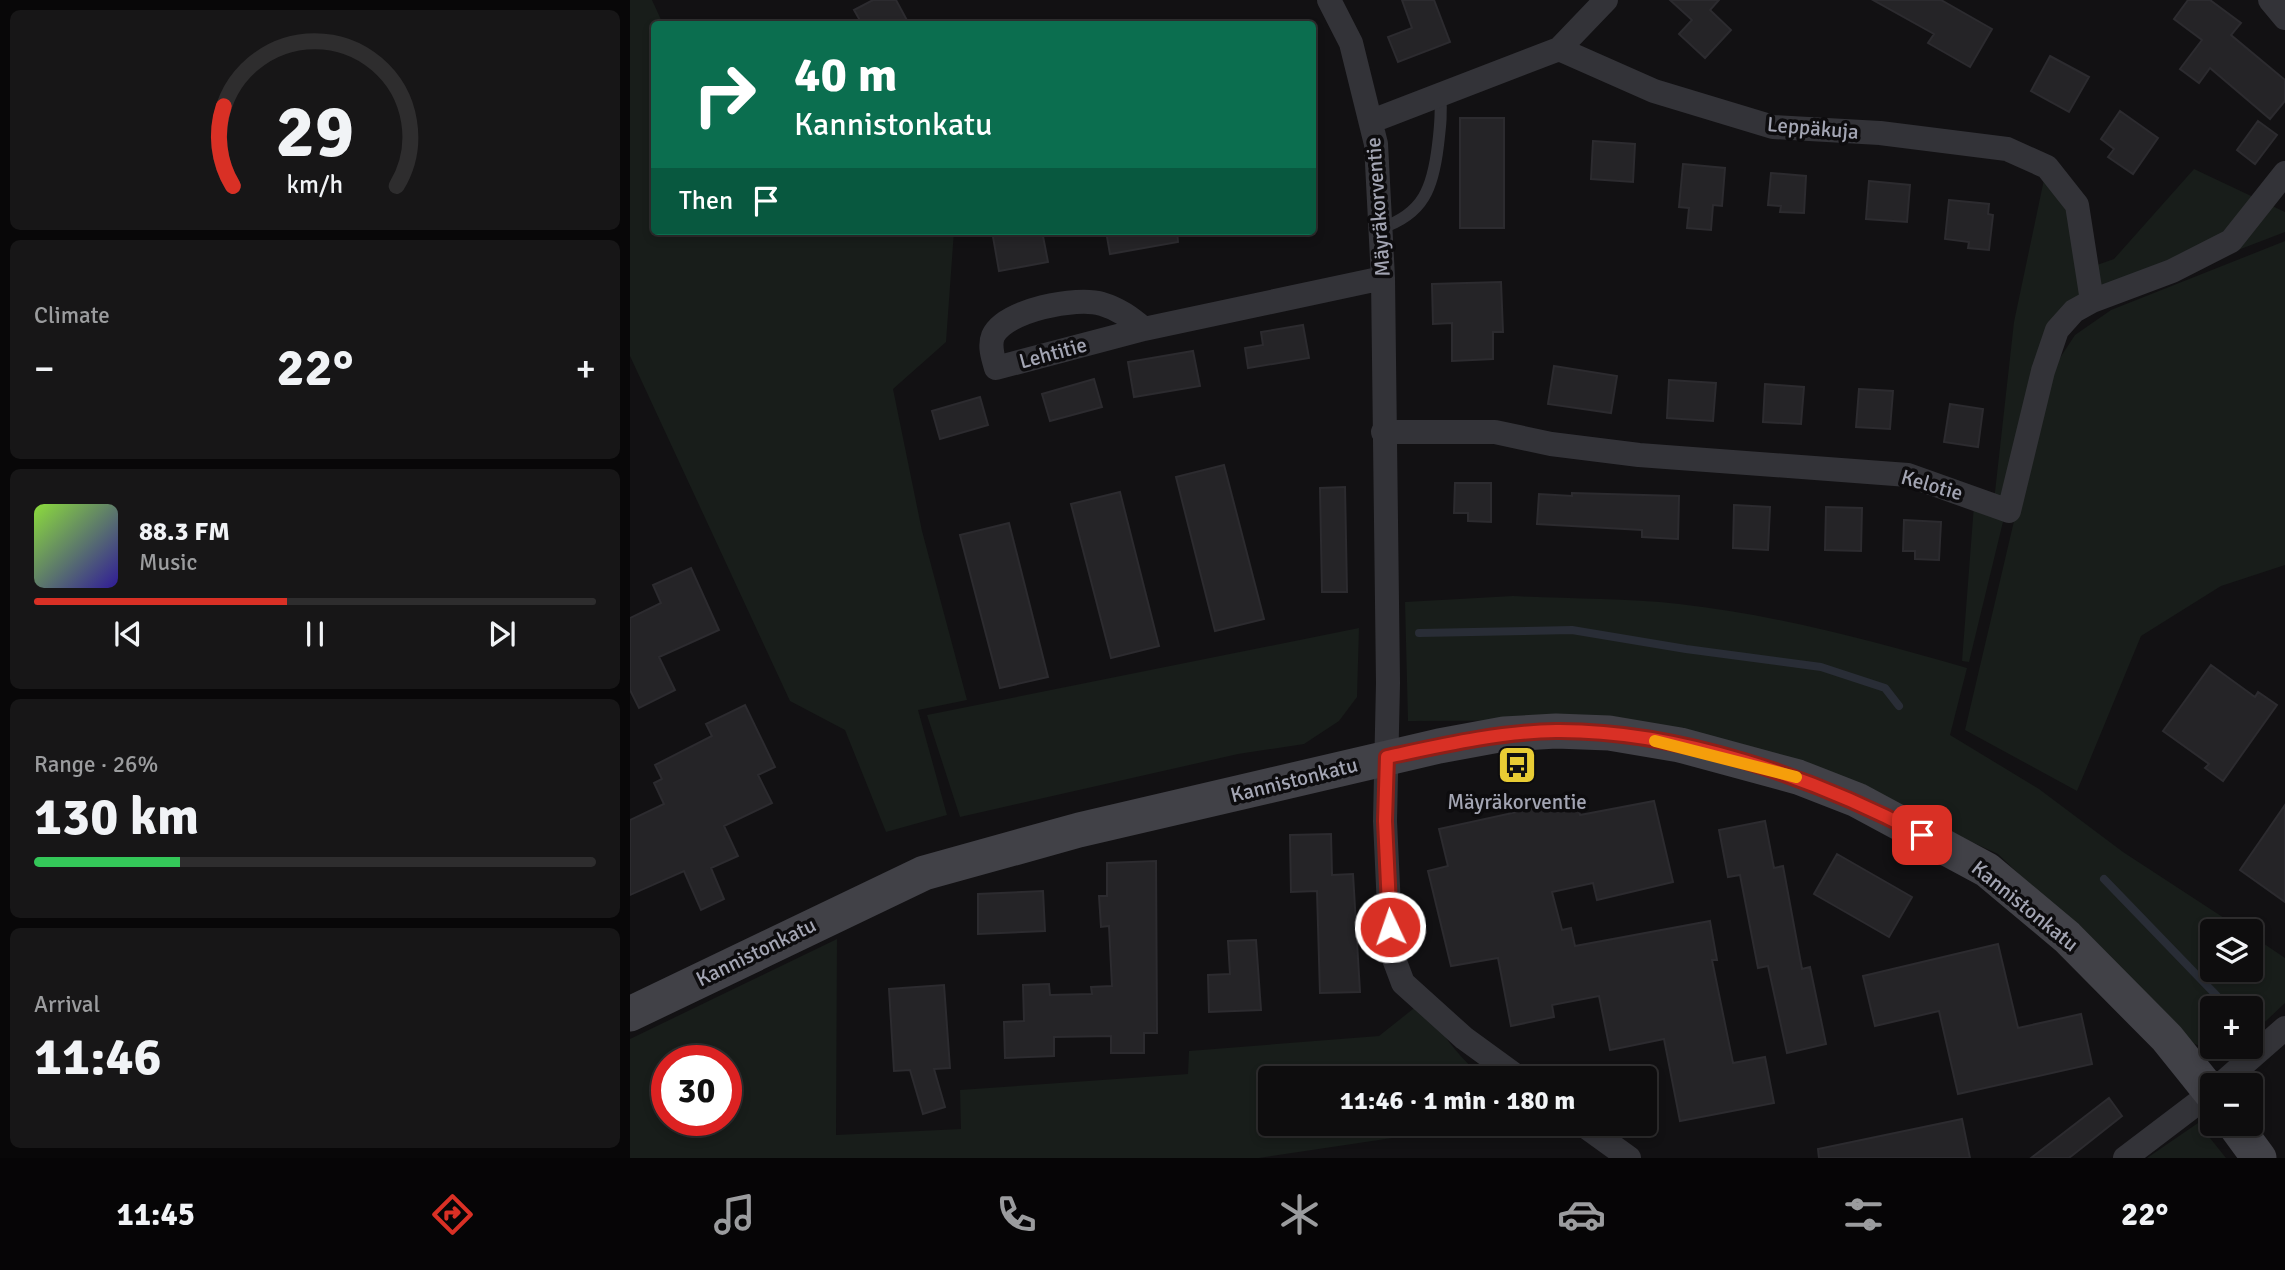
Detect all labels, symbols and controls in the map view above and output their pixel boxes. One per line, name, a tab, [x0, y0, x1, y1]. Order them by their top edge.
text: 40 m	[794, 45, 897, 105]
icon: right	[679, 49, 770, 140]
text: 29	[276, 88, 354, 177]
text: Kannistonkatu	[794, 105, 993, 144]
street label: Leppäkuja	[1766, 111, 1860, 145]
street label: Mäyräkorventie	[1360, 136, 1396, 278]
text: km/h	[287, 169, 343, 200]
icon: arrive	[747, 182, 785, 220]
text: Then	[679, 185, 733, 217]
text: Climate	[34, 301, 110, 330]
street label: Lehtitie	[1016, 331, 1090, 375]
text: 22°	[277, 336, 353, 400]
text: −	[34, 345, 55, 392]
text: +	[575, 345, 596, 392]
street label: Kelotie	[1898, 464, 1966, 506]
text: 88.3 FM	[139, 516, 230, 548]
text: Music	[139, 548, 197, 577]
icon: previous	[109, 615, 147, 653]
icon: pause	[296, 615, 334, 653]
icon: next	[483, 615, 521, 653]
bus stop icon: Mäyräkorventie	[1496, 744, 1538, 786]
text: Range · 26%	[34, 750, 158, 779]
street label: Kannistonkatu	[1228, 752, 1360, 808]
text: 130 km	[34, 785, 199, 849]
place label: Mäyräkorventie	[1447, 789, 1587, 815]
pin	[1892, 805, 1952, 865]
icon: arrive	[1903, 816, 1941, 854]
street label: Kannistonkatu	[1966, 855, 2084, 957]
position arrow	[1353, 890, 1427, 964]
street label: Kannistonkatu	[692, 912, 820, 992]
map controls	[2200, 919, 2263, 1136]
button: layers	[2200, 919, 2263, 982]
text: Arrival	[34, 990, 100, 1019]
button: +	[2200, 996, 2263, 1059]
text: 11:46	[34, 1025, 162, 1089]
speed limit sign: 30	[651, 1045, 742, 1136]
button: −	[2200, 1073, 2263, 1136]
text: 11:46 · 1 min · 180 m	[1340, 1085, 1575, 1117]
icon: directions	[428, 1190, 477, 1239]
icon: music	[710, 1190, 759, 1239]
icon: phone	[992, 1190, 1041, 1239]
icon: climate	[1275, 1190, 1324, 1239]
icon: car	[1557, 1190, 1606, 1239]
icon: filters	[1839, 1190, 1888, 1239]
text: 11:45	[117, 1195, 195, 1234]
text: 22°	[2121, 1195, 2168, 1234]

